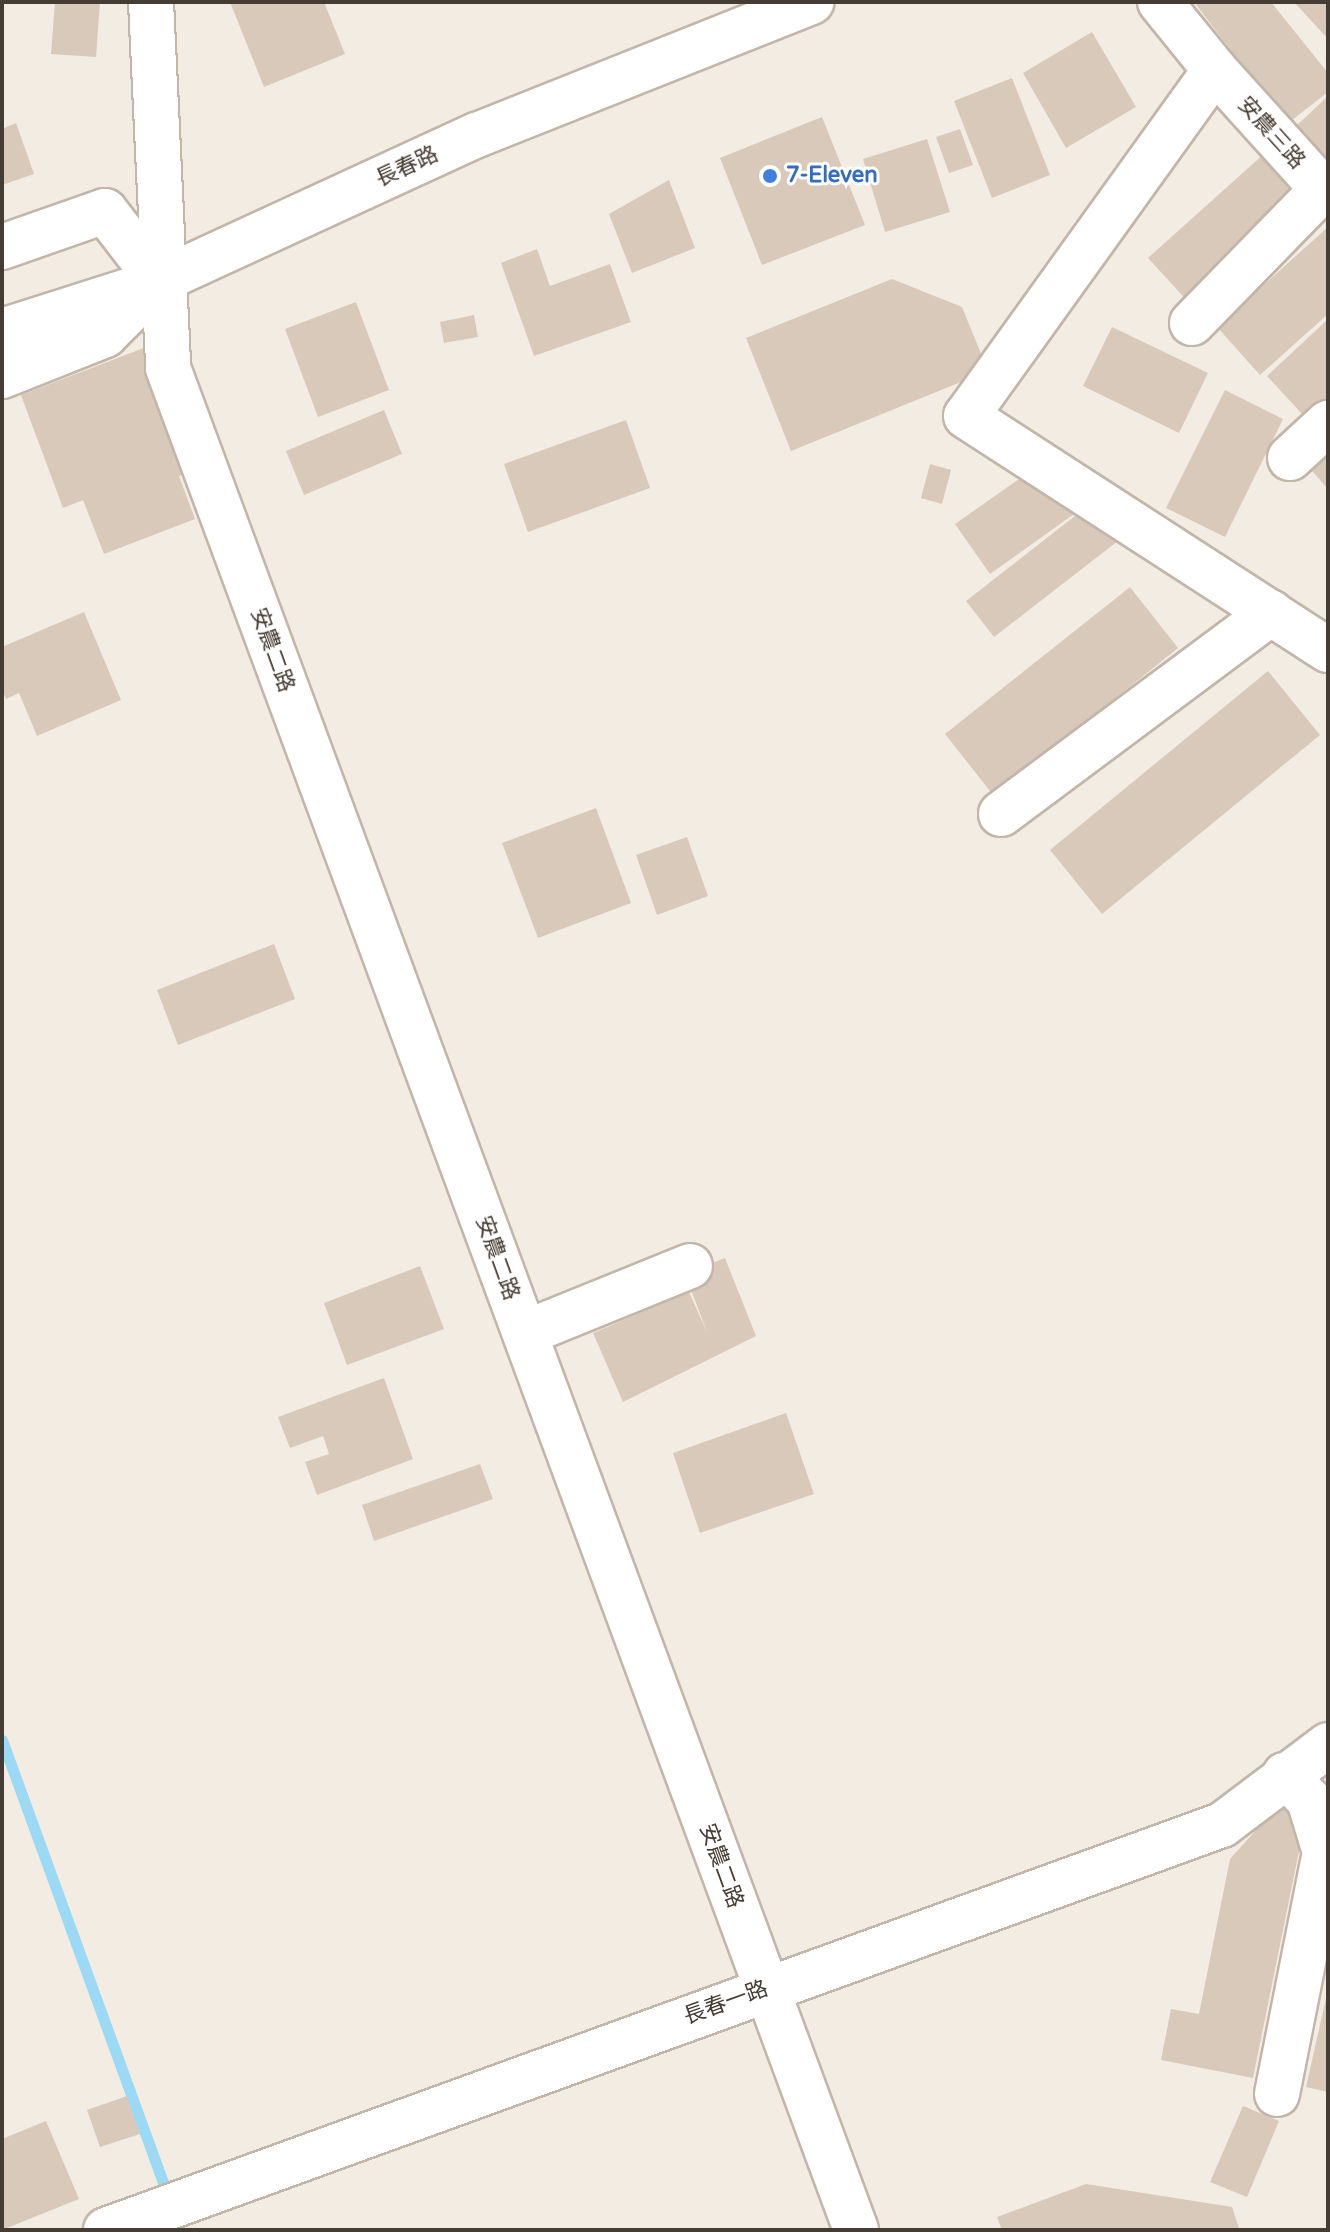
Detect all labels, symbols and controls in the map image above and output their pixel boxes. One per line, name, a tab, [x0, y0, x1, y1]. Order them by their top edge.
street label: 安農三路	[1232, 91, 1310, 175]
street label: 長春路	[372, 141, 442, 193]
place label: 7-Eleven	[786, 163, 878, 189]
marker: 7-Eleven	[761, 167, 779, 185]
street label: 安農二路	[245, 604, 299, 696]
street label: 安農二路	[470, 1212, 524, 1304]
street label: 安農二路	[694, 1820, 748, 1912]
street label: 長春一路	[680, 1976, 772, 2030]

